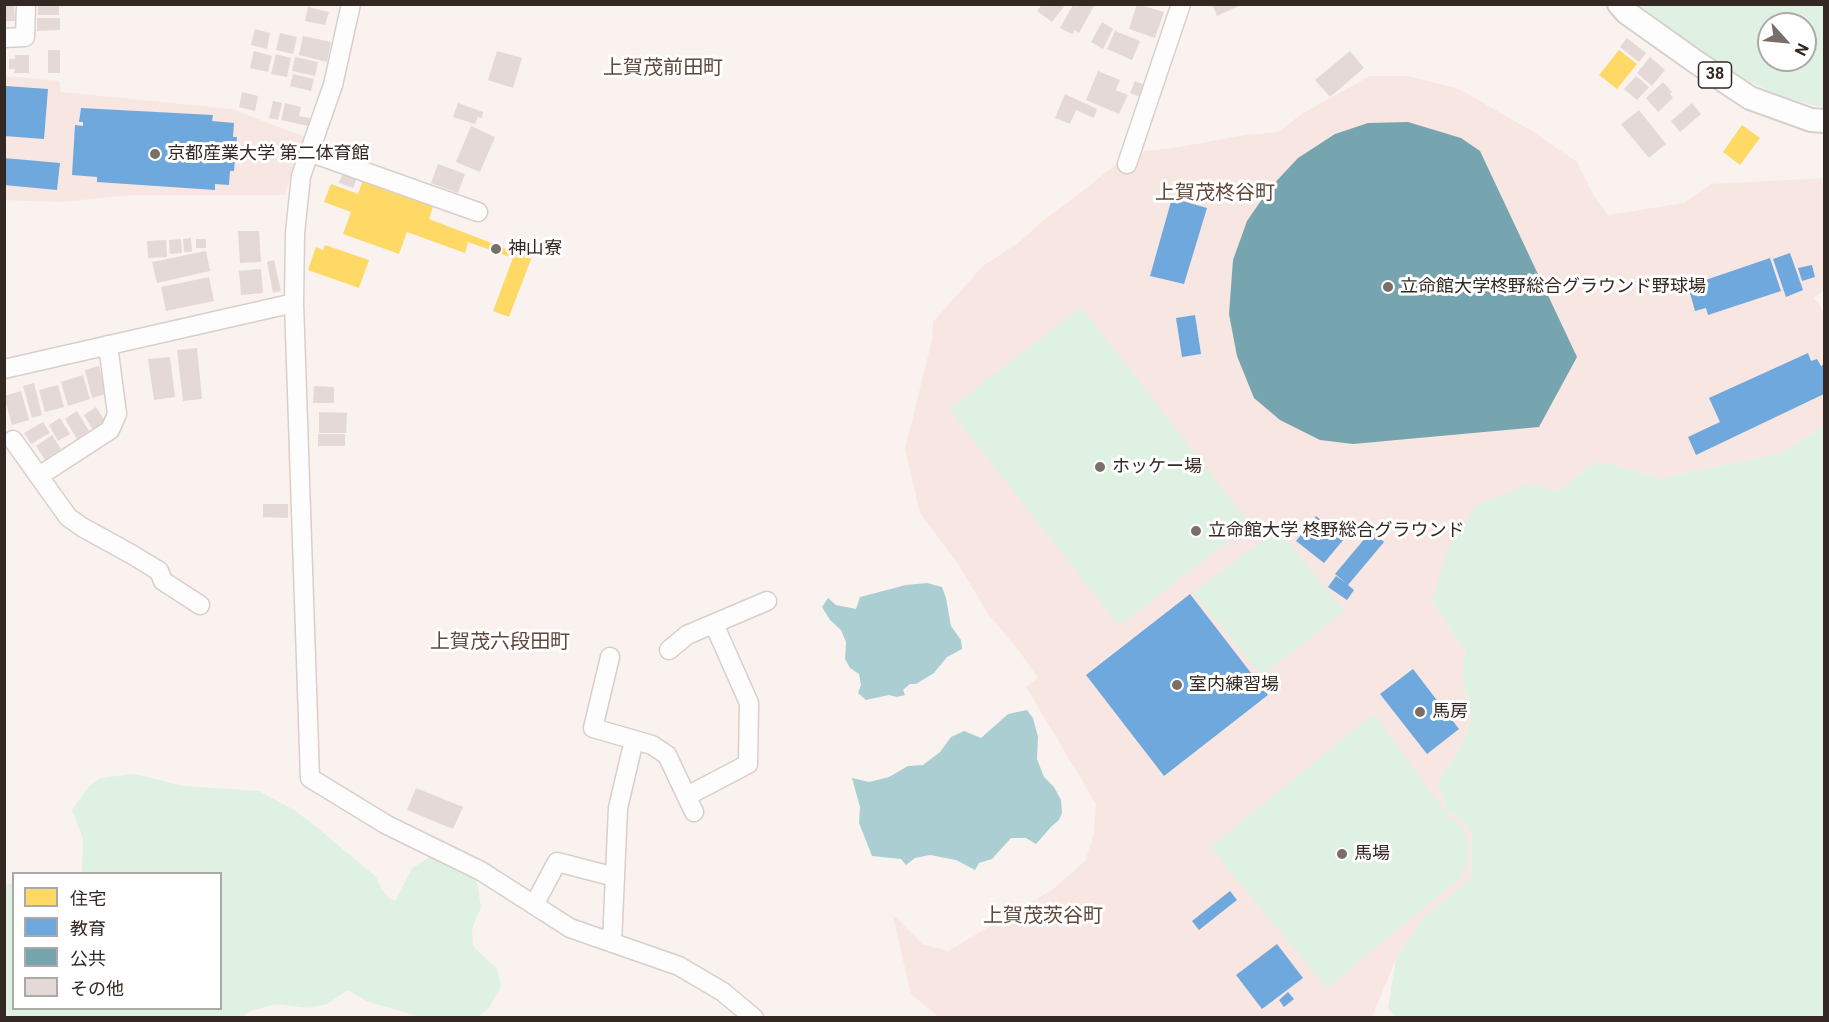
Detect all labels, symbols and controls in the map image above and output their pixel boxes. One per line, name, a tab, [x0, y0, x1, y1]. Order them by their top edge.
north arrow	[1757, 12, 1817, 72]
text: N	[1791, 40, 1813, 59]
district label: 上賀茂前田町	[603, 57, 723, 81]
road number: 38	[1698, 62, 1732, 88]
place label: 京都産業大学 第二体育館	[167, 143, 369, 165]
marker: 京都産業大学 第二体育館	[148, 147, 162, 161]
district label: 上賀茂柊谷町	[1155, 182, 1275, 206]
place label: 神山寮	[508, 238, 562, 260]
marker: 神山寮	[489, 242, 503, 256]
place label: 立命館大学柊野総合グラウンド野球場	[1400, 276, 1706, 298]
marker: 立命館大学柊野総合グラウンド野球場	[1381, 280, 1395, 294]
place label: ホッケー場	[1112, 456, 1202, 478]
marker: ホッケー場	[1093, 460, 1107, 474]
place label: 立命館大学 柊野総合グラウンド	[1208, 520, 1464, 542]
marker: 立命館大学 柊野総合グラウンド	[1189, 524, 1203, 538]
district label: 上賀茂六段田町	[430, 631, 570, 655]
place label: 室内練習場	[1189, 674, 1279, 696]
marker: 室内練習場	[1170, 678, 1184, 692]
place label: 馬房	[1432, 701, 1468, 723]
marker: 馬房	[1413, 705, 1427, 719]
place label: 馬場	[1354, 843, 1390, 865]
marker: 馬場	[1335, 847, 1349, 861]
legend	[12, 872, 222, 1010]
text: 住宅	[70, 888, 106, 909]
district label: 上賀茂茨谷町	[983, 905, 1103, 929]
text: 教育	[70, 918, 106, 939]
text: 公共	[70, 948, 106, 969]
text: その他	[70, 978, 124, 999]

